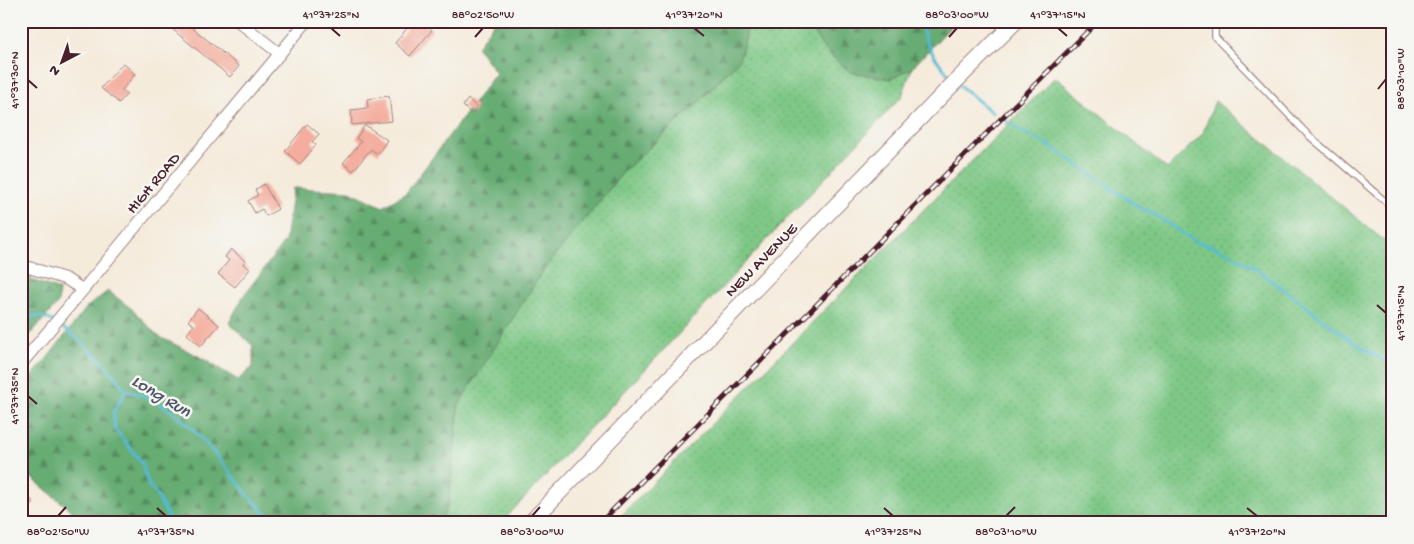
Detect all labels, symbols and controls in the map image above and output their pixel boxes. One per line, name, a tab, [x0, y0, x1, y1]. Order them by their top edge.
text: 41°37'25"N	[303, 9, 359, 23]
text: 88°02'50"W	[452, 9, 514, 23]
text: 41°37'20"N	[666, 9, 723, 23]
text: 88°03'00"W	[925, 9, 989, 23]
text: 41°37'15"N	[1030, 9, 1086, 23]
north arrow	[38, 38, 88, 88]
text: 88°03'10"W	[1395, 48, 1409, 110]
text: 41°37'30"N	[9, 51, 23, 109]
text: N	[46, 61, 64, 79]
street label: HIGH ROAD	[124, 149, 186, 219]
street label: NEW AVENUE	[722, 220, 803, 302]
text: 41°37'15"N	[1395, 285, 1409, 341]
text: 41°37'35"N	[9, 367, 23, 424]
water label: Long Run	[127, 371, 195, 423]
text: 88°02'50"W	[27, 526, 89, 540]
text: 41°37'35"N	[138, 526, 195, 540]
text: 88°03'00"W	[500, 526, 564, 540]
text: 41°37'25"N	[865, 526, 921, 540]
text: 88°03'10"W	[975, 526, 1037, 540]
text: 41°37'20"N	[1229, 526, 1286, 540]

